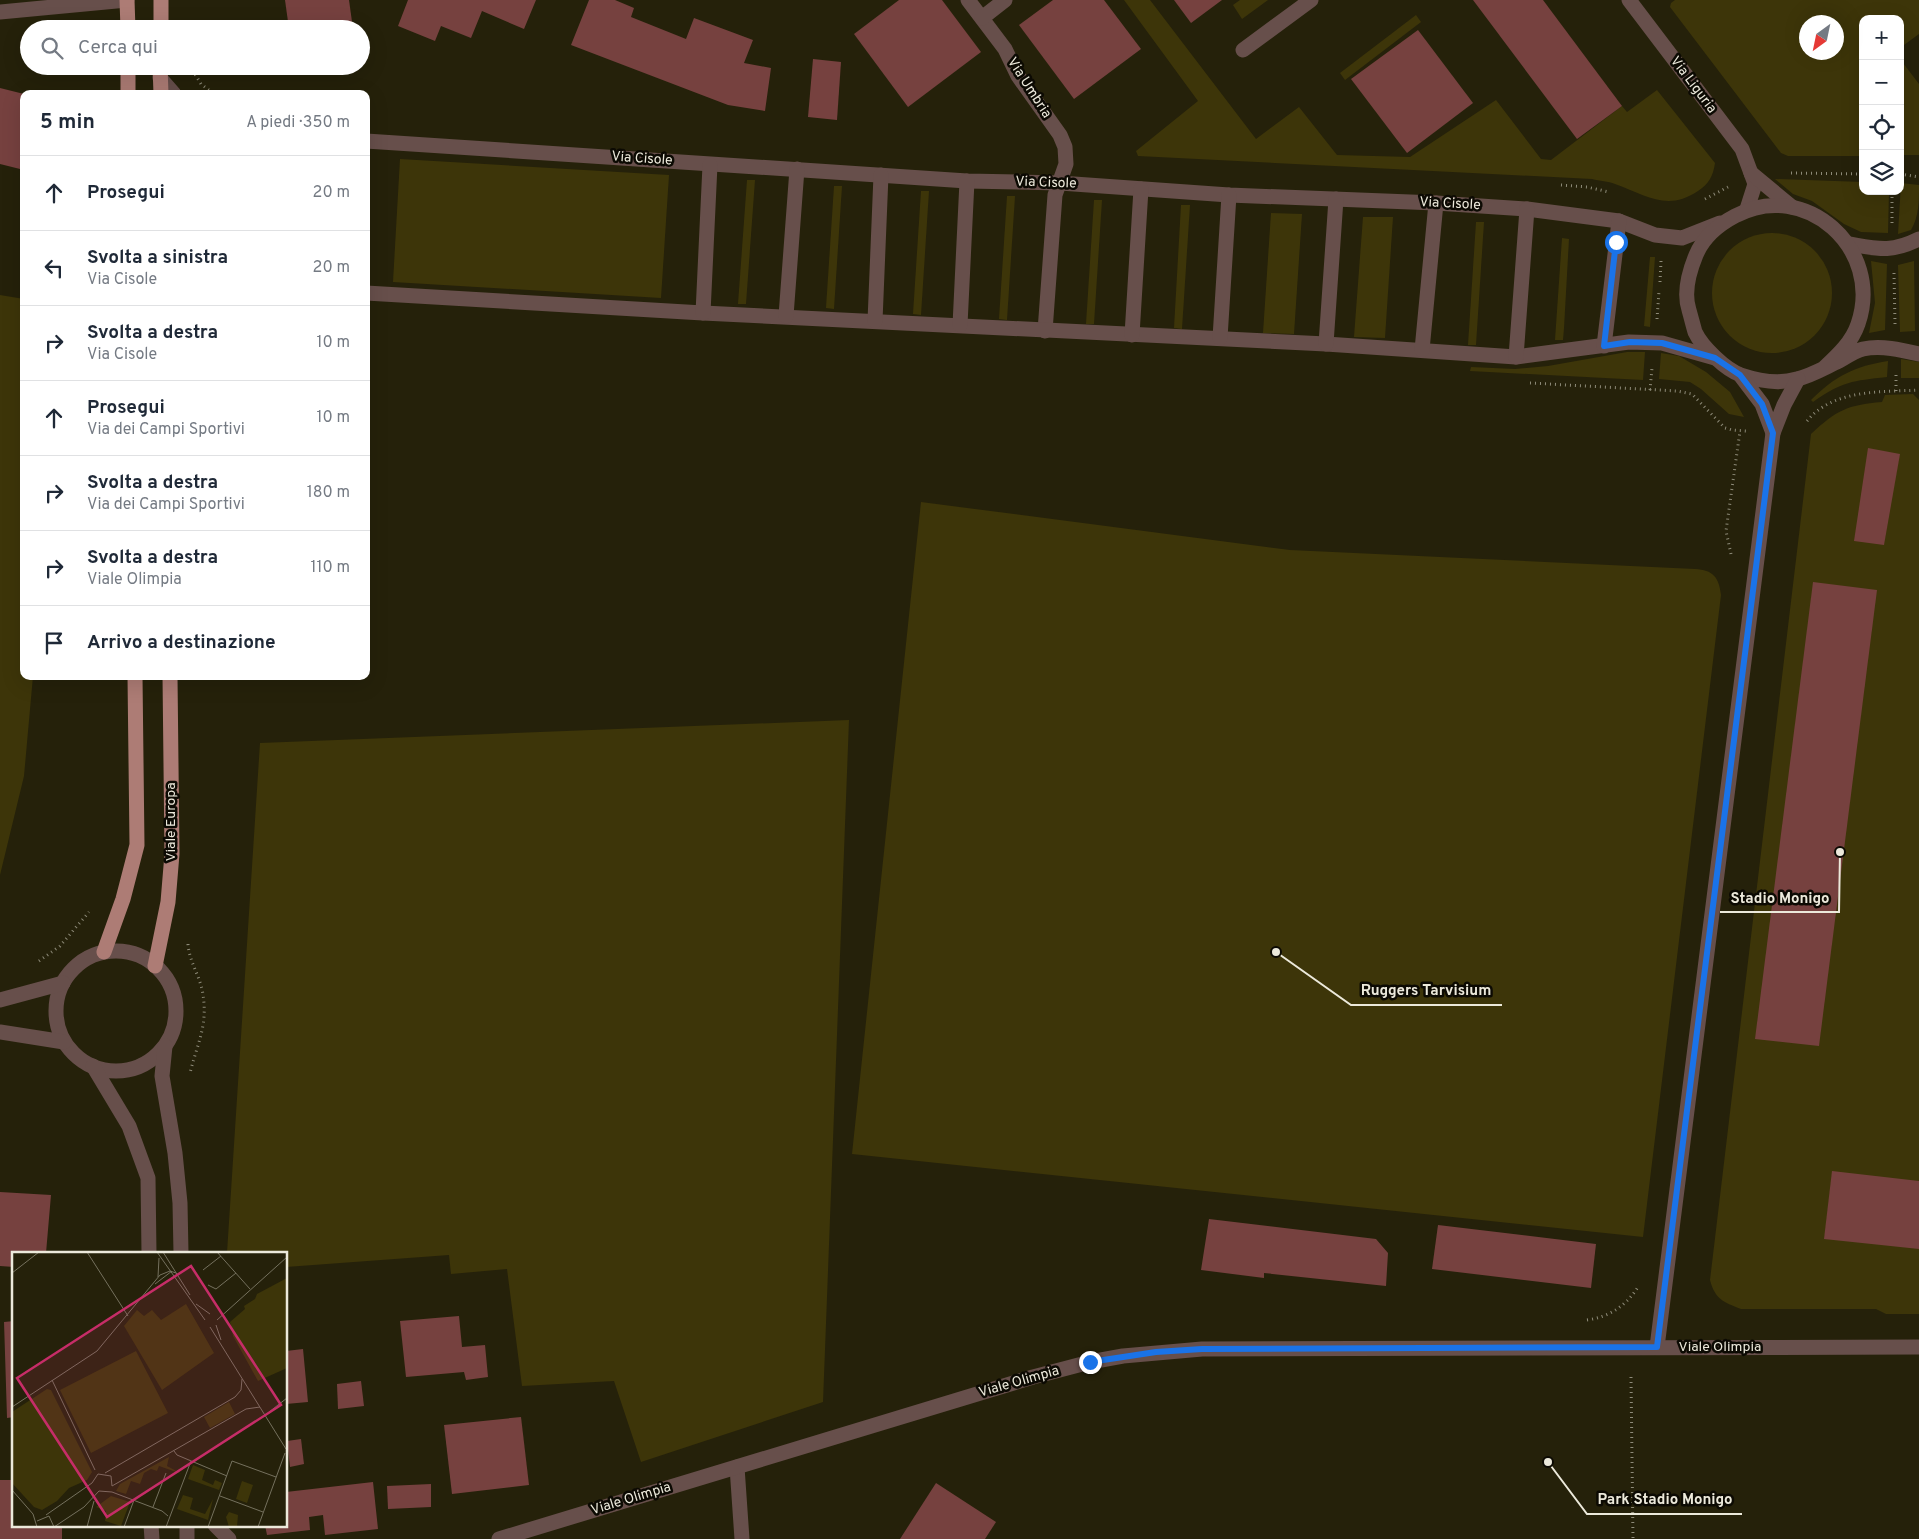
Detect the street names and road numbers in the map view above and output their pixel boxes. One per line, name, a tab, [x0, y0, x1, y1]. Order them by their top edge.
street label: Via Liguria	[1666, 53, 1720, 117]
street label: Via Umbria	[1003, 54, 1055, 122]
street label: Via Cisole	[611, 148, 673, 170]
street label: Via Cisole	[1015, 173, 1077, 193]
street label: Via Cisole	[1419, 194, 1481, 214]
street label: Viale Europa	[163, 782, 180, 862]
street label: Viale Olimpia	[1679, 1339, 1761, 1356]
street label: Viale Olimpia	[977, 1362, 1061, 1402]
street label: Viale Olimpia	[589, 1479, 673, 1519]

